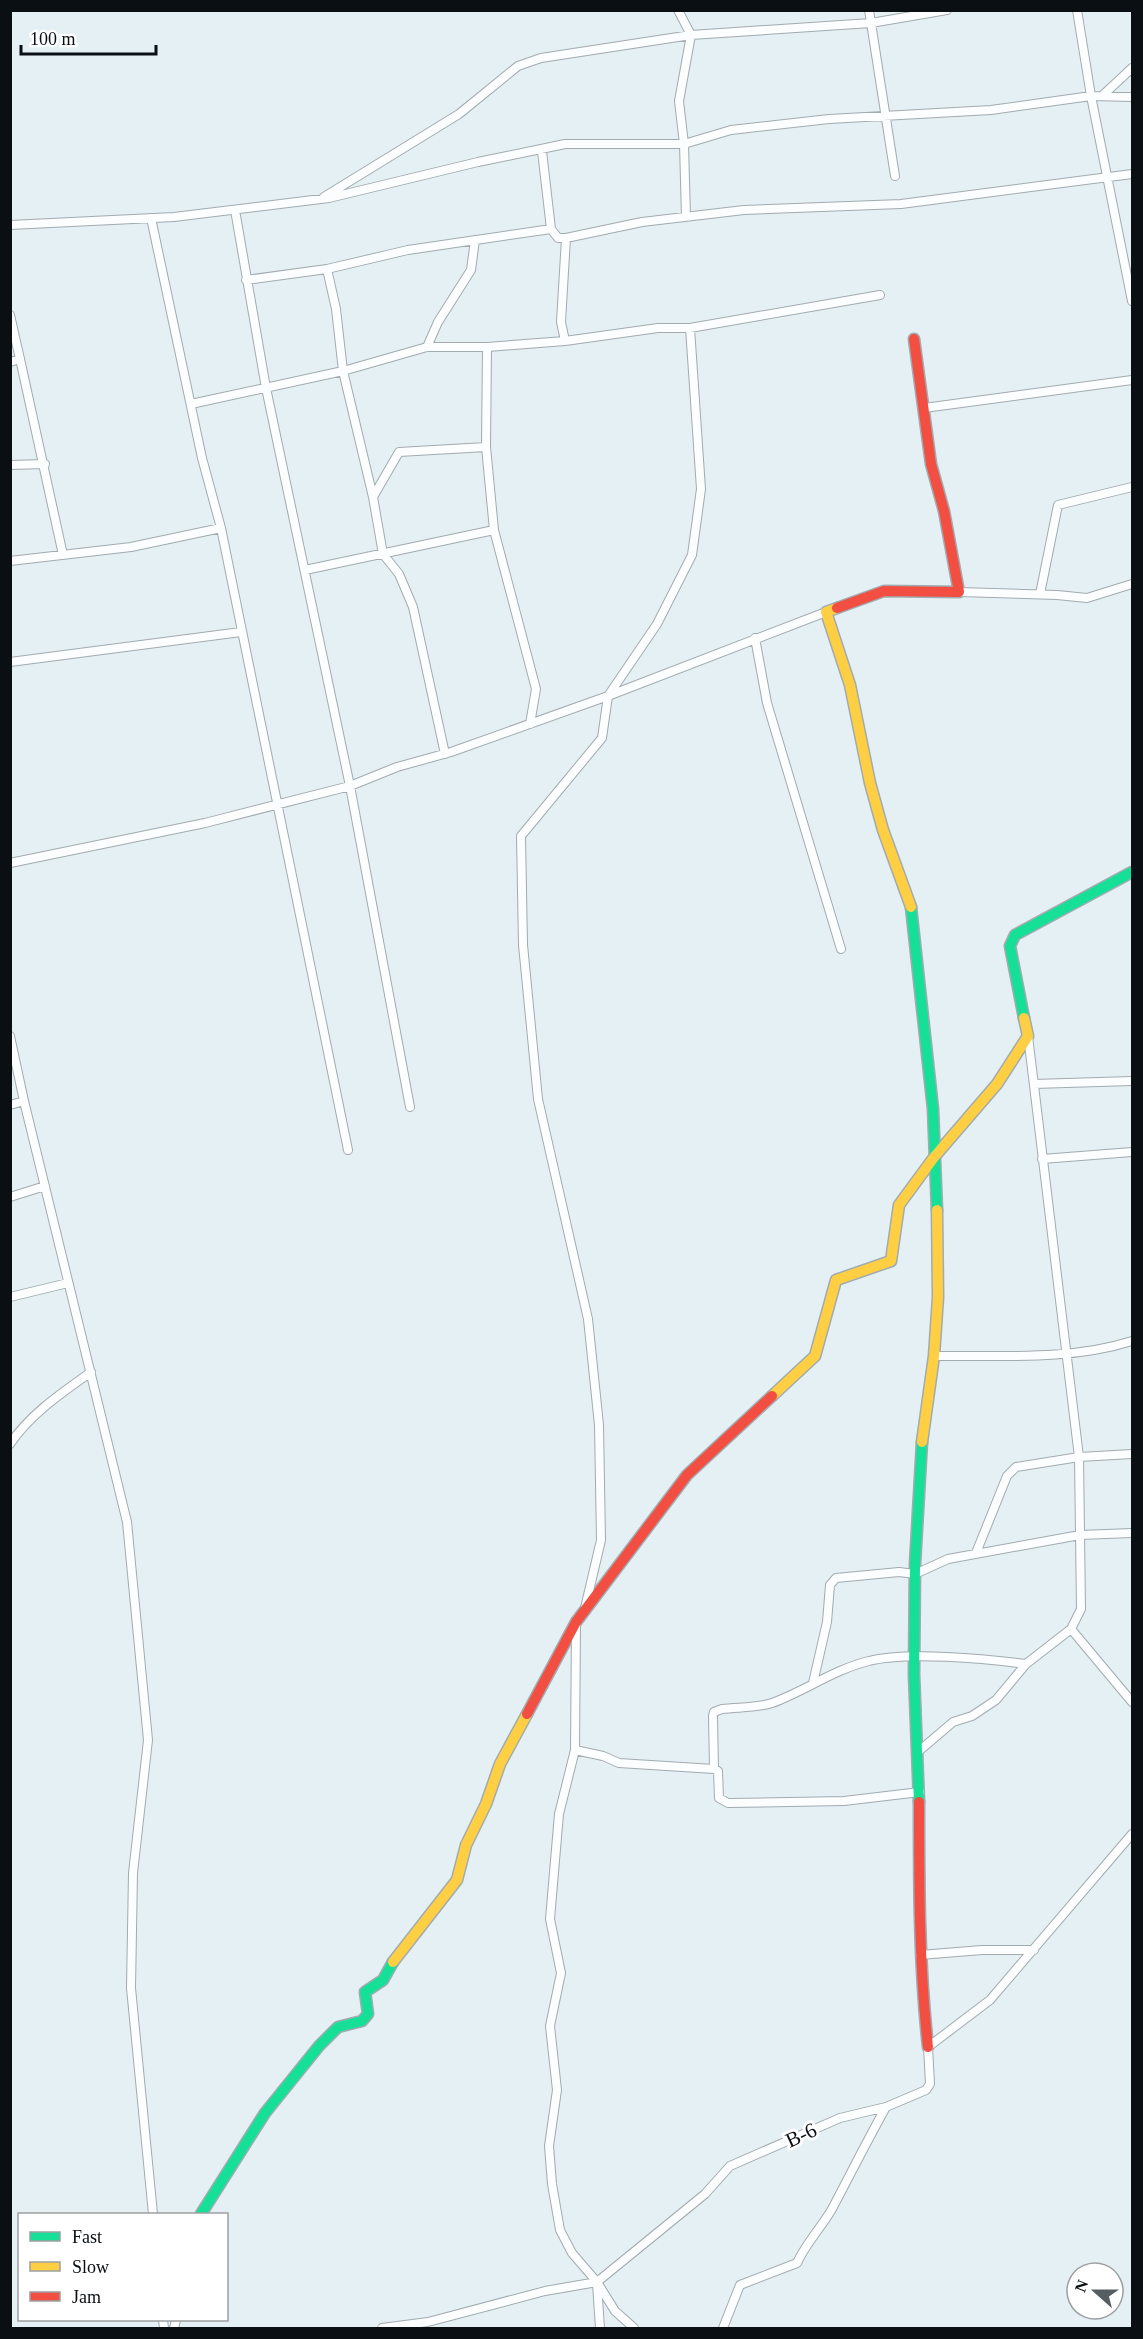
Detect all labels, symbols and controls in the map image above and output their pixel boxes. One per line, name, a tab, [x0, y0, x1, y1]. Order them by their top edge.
scale bar	[21, 18, 156, 56]
text: 100 m	[30, 29, 76, 49]
street label: B-6	[782, 2117, 820, 2153]
legend	[18, 2213, 228, 2321]
text: Fast	[72, 2227, 102, 2247]
text: Slow	[72, 2257, 109, 2277]
north arrow	[1065, 2261, 1125, 2321]
text: N	[1071, 2277, 1092, 2294]
text: Jam	[72, 2287, 101, 2307]

